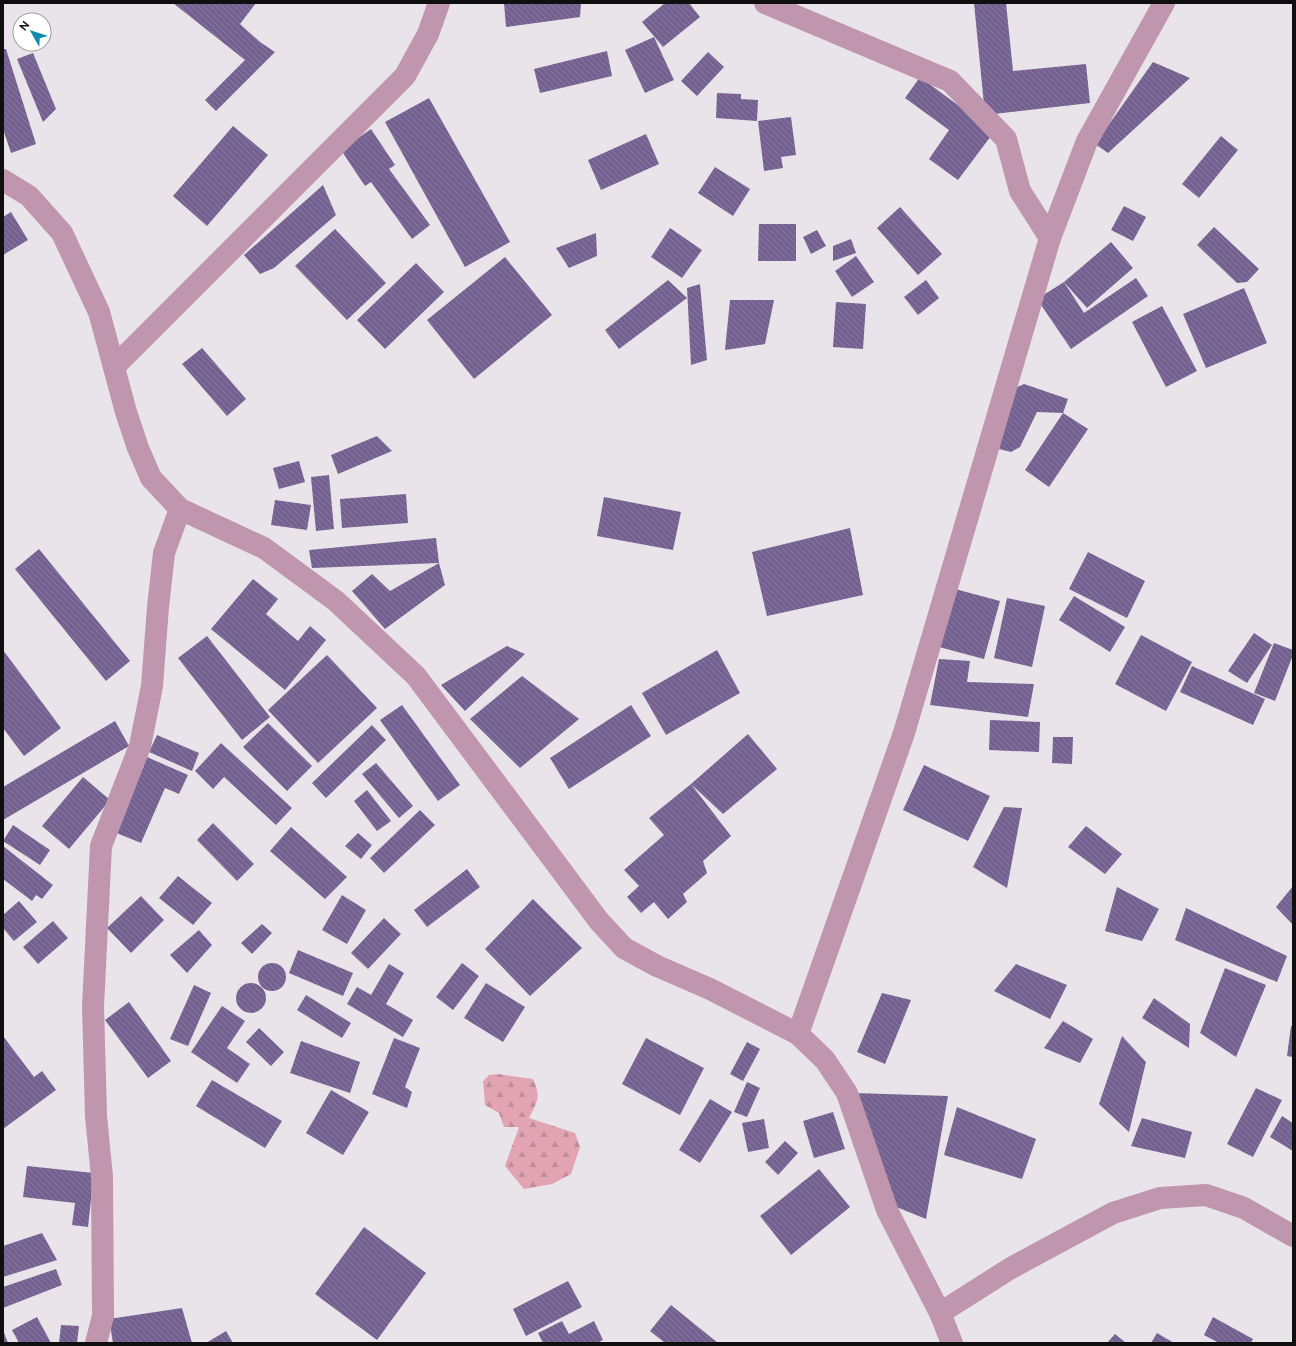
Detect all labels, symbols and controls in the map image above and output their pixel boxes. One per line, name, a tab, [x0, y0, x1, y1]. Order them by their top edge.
north arrow	[12, 12, 52, 52]
text: N	[17, 19, 32, 33]

